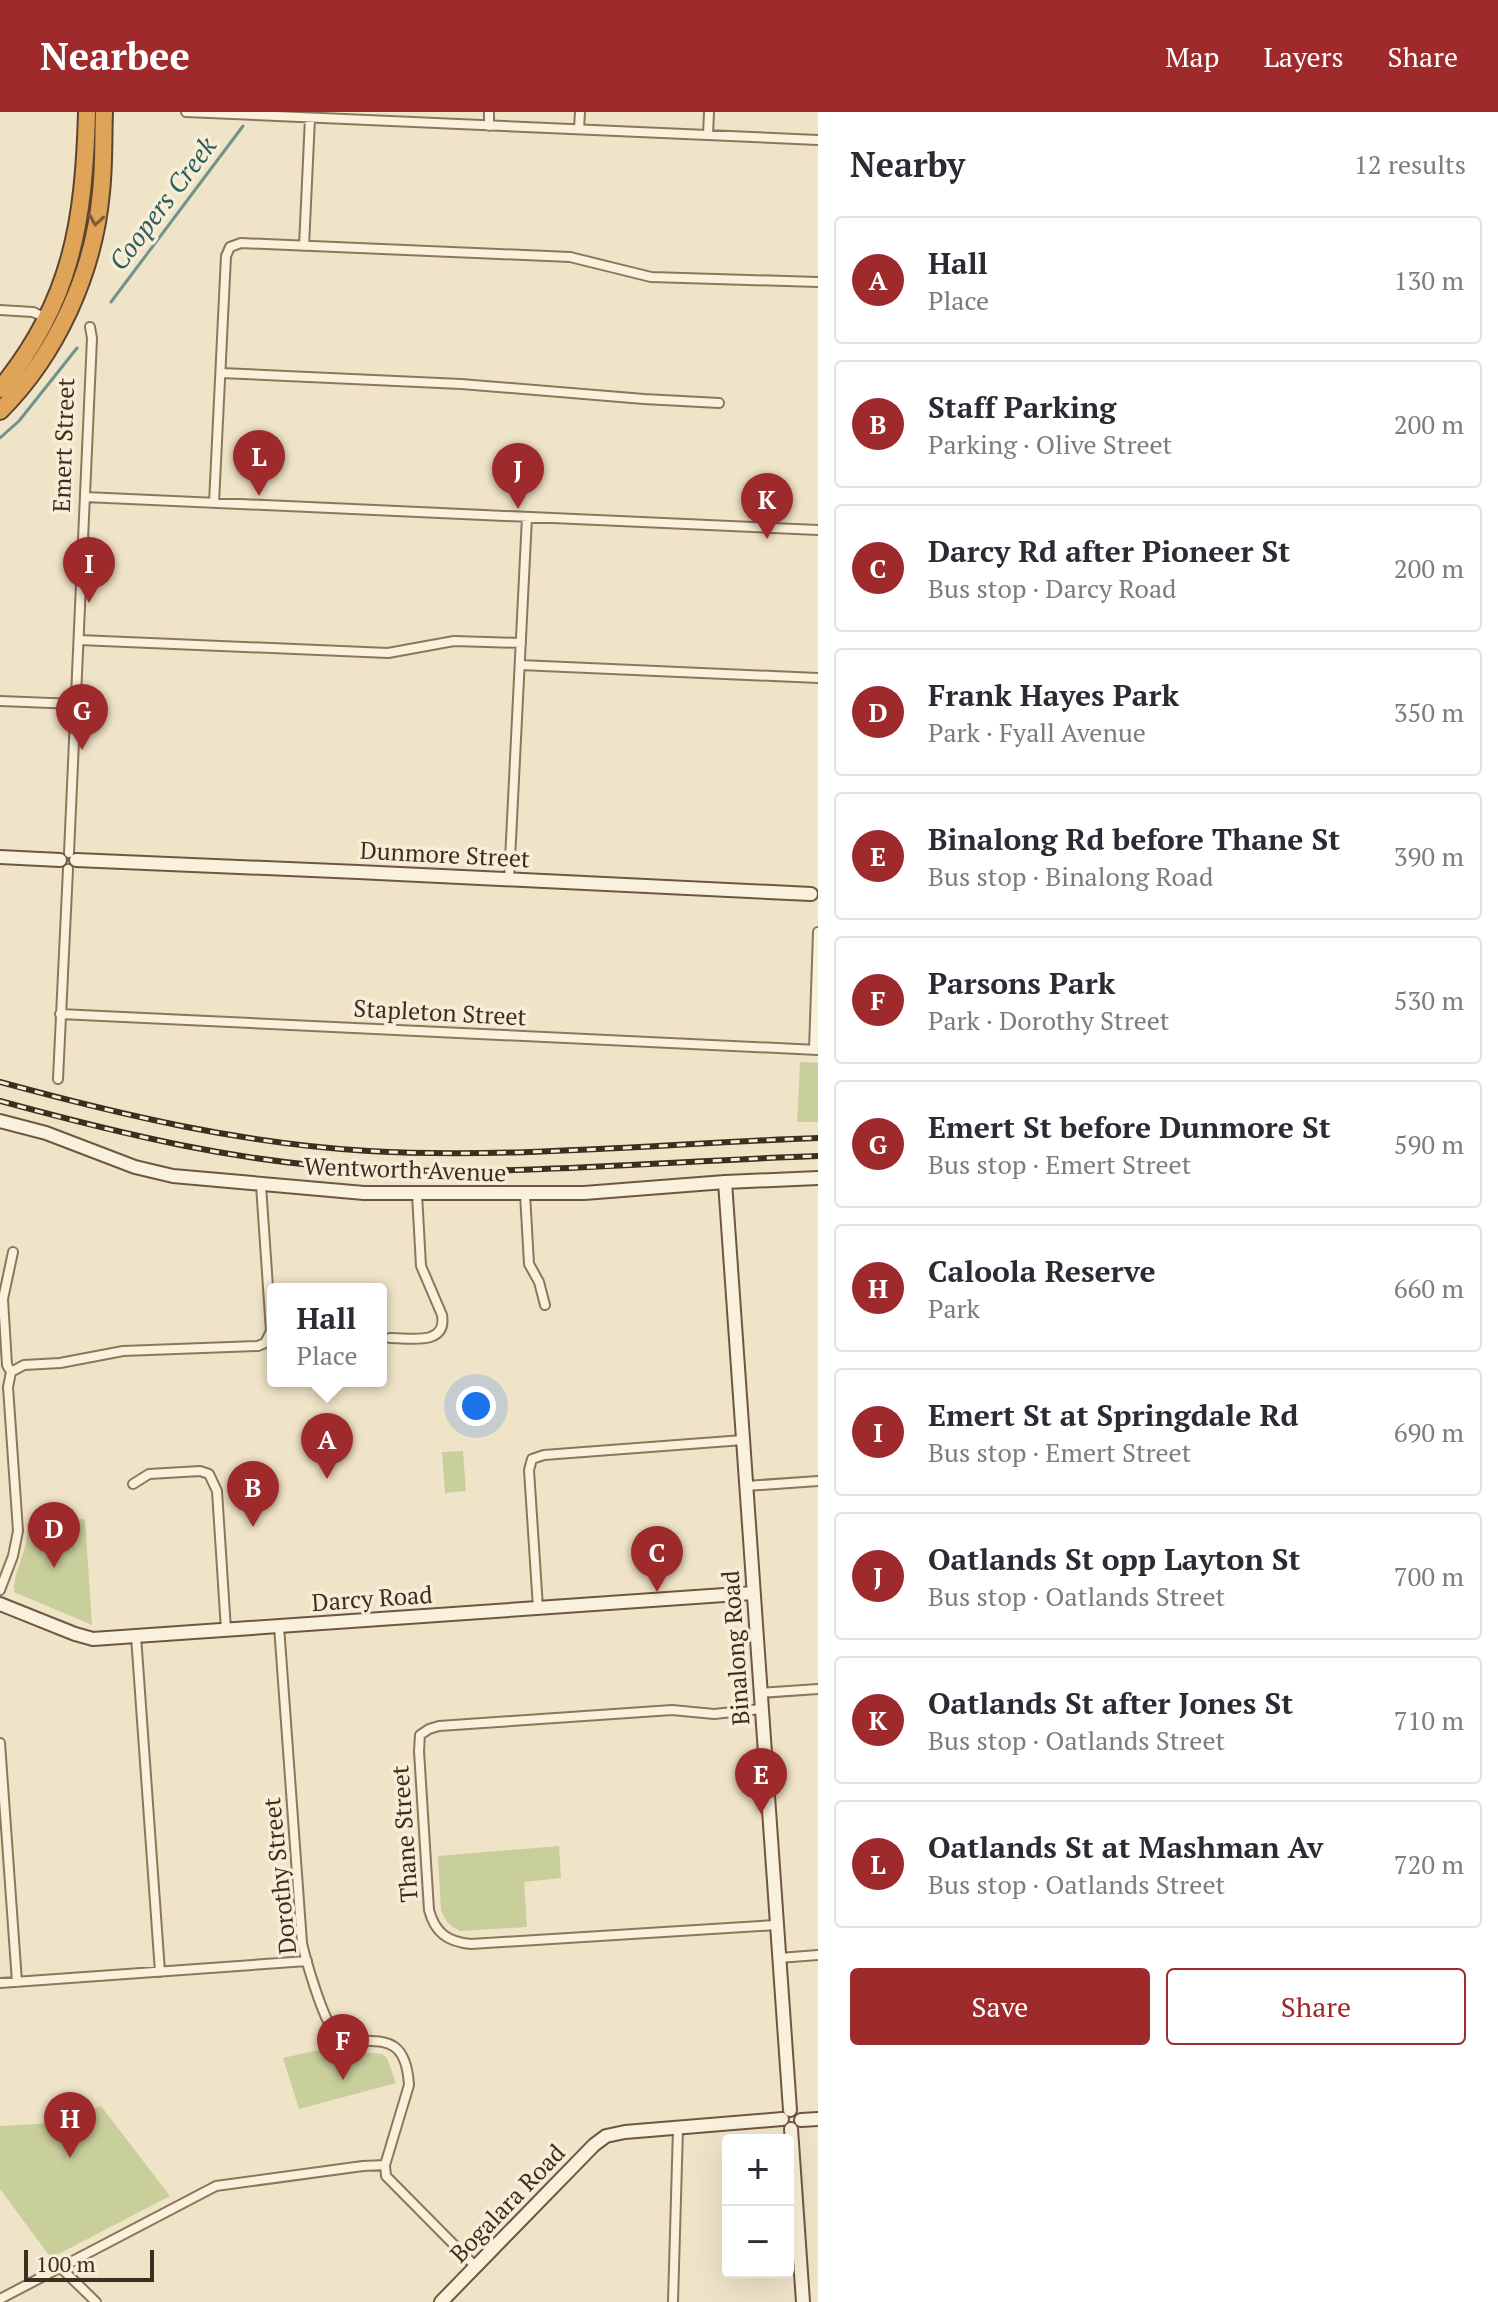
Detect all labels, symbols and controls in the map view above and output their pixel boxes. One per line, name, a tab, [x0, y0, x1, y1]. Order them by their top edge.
text: Nearbee	[40, 31, 190, 81]
text: Map	[1165, 38, 1219, 75]
text: Layers	[1263, 38, 1344, 75]
text: Share	[1388, 38, 1458, 75]
water label: Coopers Creek	[101, 129, 223, 276]
text: Nearby	[850, 142, 965, 187]
text: 12 results	[1354, 147, 1466, 181]
one-way arrow	[89, 213, 106, 227]
text: Hall	[928, 243, 988, 283]
text: A	[869, 263, 887, 297]
text: 130 m	[1394, 263, 1464, 297]
text: Place	[928, 283, 989, 317]
street label: Emert Street	[45, 377, 81, 513]
text: Staff Parking	[928, 387, 1116, 427]
text: B	[870, 407, 886, 441]
text: 200 m	[1394, 407, 1464, 441]
text: Parking · Olive Street	[928, 427, 1172, 461]
pin: L	[233, 430, 285, 496]
pin: J	[492, 443, 544, 509]
pin: K	[741, 473, 793, 539]
text: Darcy Rd after Pioneer St	[928, 531, 1290, 571]
pin: I	[63, 537, 115, 603]
text: C	[870, 551, 886, 585]
text: 200 m	[1394, 551, 1464, 585]
text: Bus stop · Darcy Road	[928, 571, 1176, 605]
text: Frank Hayes Park	[928, 675, 1179, 715]
pin: G	[56, 684, 108, 750]
text: D	[868, 695, 888, 729]
text: 350 m	[1394, 695, 1464, 729]
text: Park · Fyall Avenue	[928, 715, 1146, 749]
text: Binalong Rd before Thane St	[928, 819, 1340, 859]
street label: Dunmore Street	[359, 834, 531, 874]
text: E	[870, 839, 886, 873]
text: 390 m	[1394, 839, 1464, 873]
text: Bus stop · Binalong Road	[928, 859, 1213, 893]
text: Parsons Park	[928, 963, 1115, 1003]
text: F	[871, 983, 885, 1017]
text: 530 m	[1394, 983, 1464, 1017]
street label: Stapleton Street	[353, 991, 527, 1033]
text: Park · Dorothy Street	[928, 1003, 1169, 1037]
text: Emert St before Dunmore St	[928, 1107, 1331, 1147]
text: G	[869, 1127, 887, 1161]
text: 590 m	[1394, 1127, 1464, 1161]
text: Bus stop · Emert Street	[928, 1147, 1191, 1181]
street label: Wentworth Avenue	[303, 1149, 507, 1189]
text: Caloola Reserve	[928, 1251, 1156, 1291]
text: H	[868, 1271, 888, 1305]
text: 660 m	[1394, 1271, 1464, 1305]
popup	[267, 1283, 387, 1387]
text: Park	[928, 1291, 980, 1325]
text: Hall	[296, 1298, 356, 1338]
text: Place	[296, 1338, 358, 1372]
your location	[456, 1386, 496, 1426]
text: Emert St at Springdale Rd	[928, 1395, 1298, 1435]
pin: A	[301, 1413, 353, 1479]
text: I	[873, 1415, 883, 1449]
text: 690 m	[1394, 1415, 1464, 1449]
text: Bus stop · Emert Street	[928, 1435, 1191, 1469]
pin: B	[227, 1461, 279, 1527]
pin: D	[28, 1502, 80, 1568]
pin: C	[631, 1526, 683, 1592]
text: Oatlands St opp Layton St	[928, 1539, 1301, 1579]
text: J	[873, 1559, 883, 1593]
text: 700 m	[1394, 1559, 1464, 1593]
street label: Binalong Road	[714, 1570, 756, 1726]
street label: Darcy Road	[311, 1578, 433, 1618]
text: Bus stop · Oatlands Street	[928, 1579, 1225, 1613]
text: Oatlands St after Jones St	[928, 1683, 1293, 1723]
text: K	[869, 1703, 887, 1737]
text: 710 m	[1394, 1703, 1464, 1737]
text: Bus stop · Oatlands Street	[928, 1723, 1225, 1757]
pin: E	[735, 1748, 787, 1814]
street label: Thane Street	[383, 1764, 425, 1904]
street label: Dorothy Street	[255, 1796, 303, 1956]
text: Oatlands St at Mashman Av	[928, 1827, 1323, 1867]
text: L	[870, 1847, 886, 1881]
text: 720 m	[1394, 1847, 1464, 1881]
text: Bus stop · Oatlands Street	[928, 1867, 1225, 1901]
button: Save	[850, 1968, 1150, 2045]
button: Share	[1166, 1968, 1466, 2045]
pin: F	[317, 2014, 369, 2080]
pin: H	[44, 2092, 96, 2158]
map controls	[722, 2134, 794, 2278]
button: +	[722, 2134, 794, 2206]
street label: Bogalara Road	[442, 2137, 572, 2269]
button: −	[722, 2206, 794, 2278]
scale bar	[24, 2246, 154, 2282]
text: 100 m	[36, 2249, 96, 2278]

